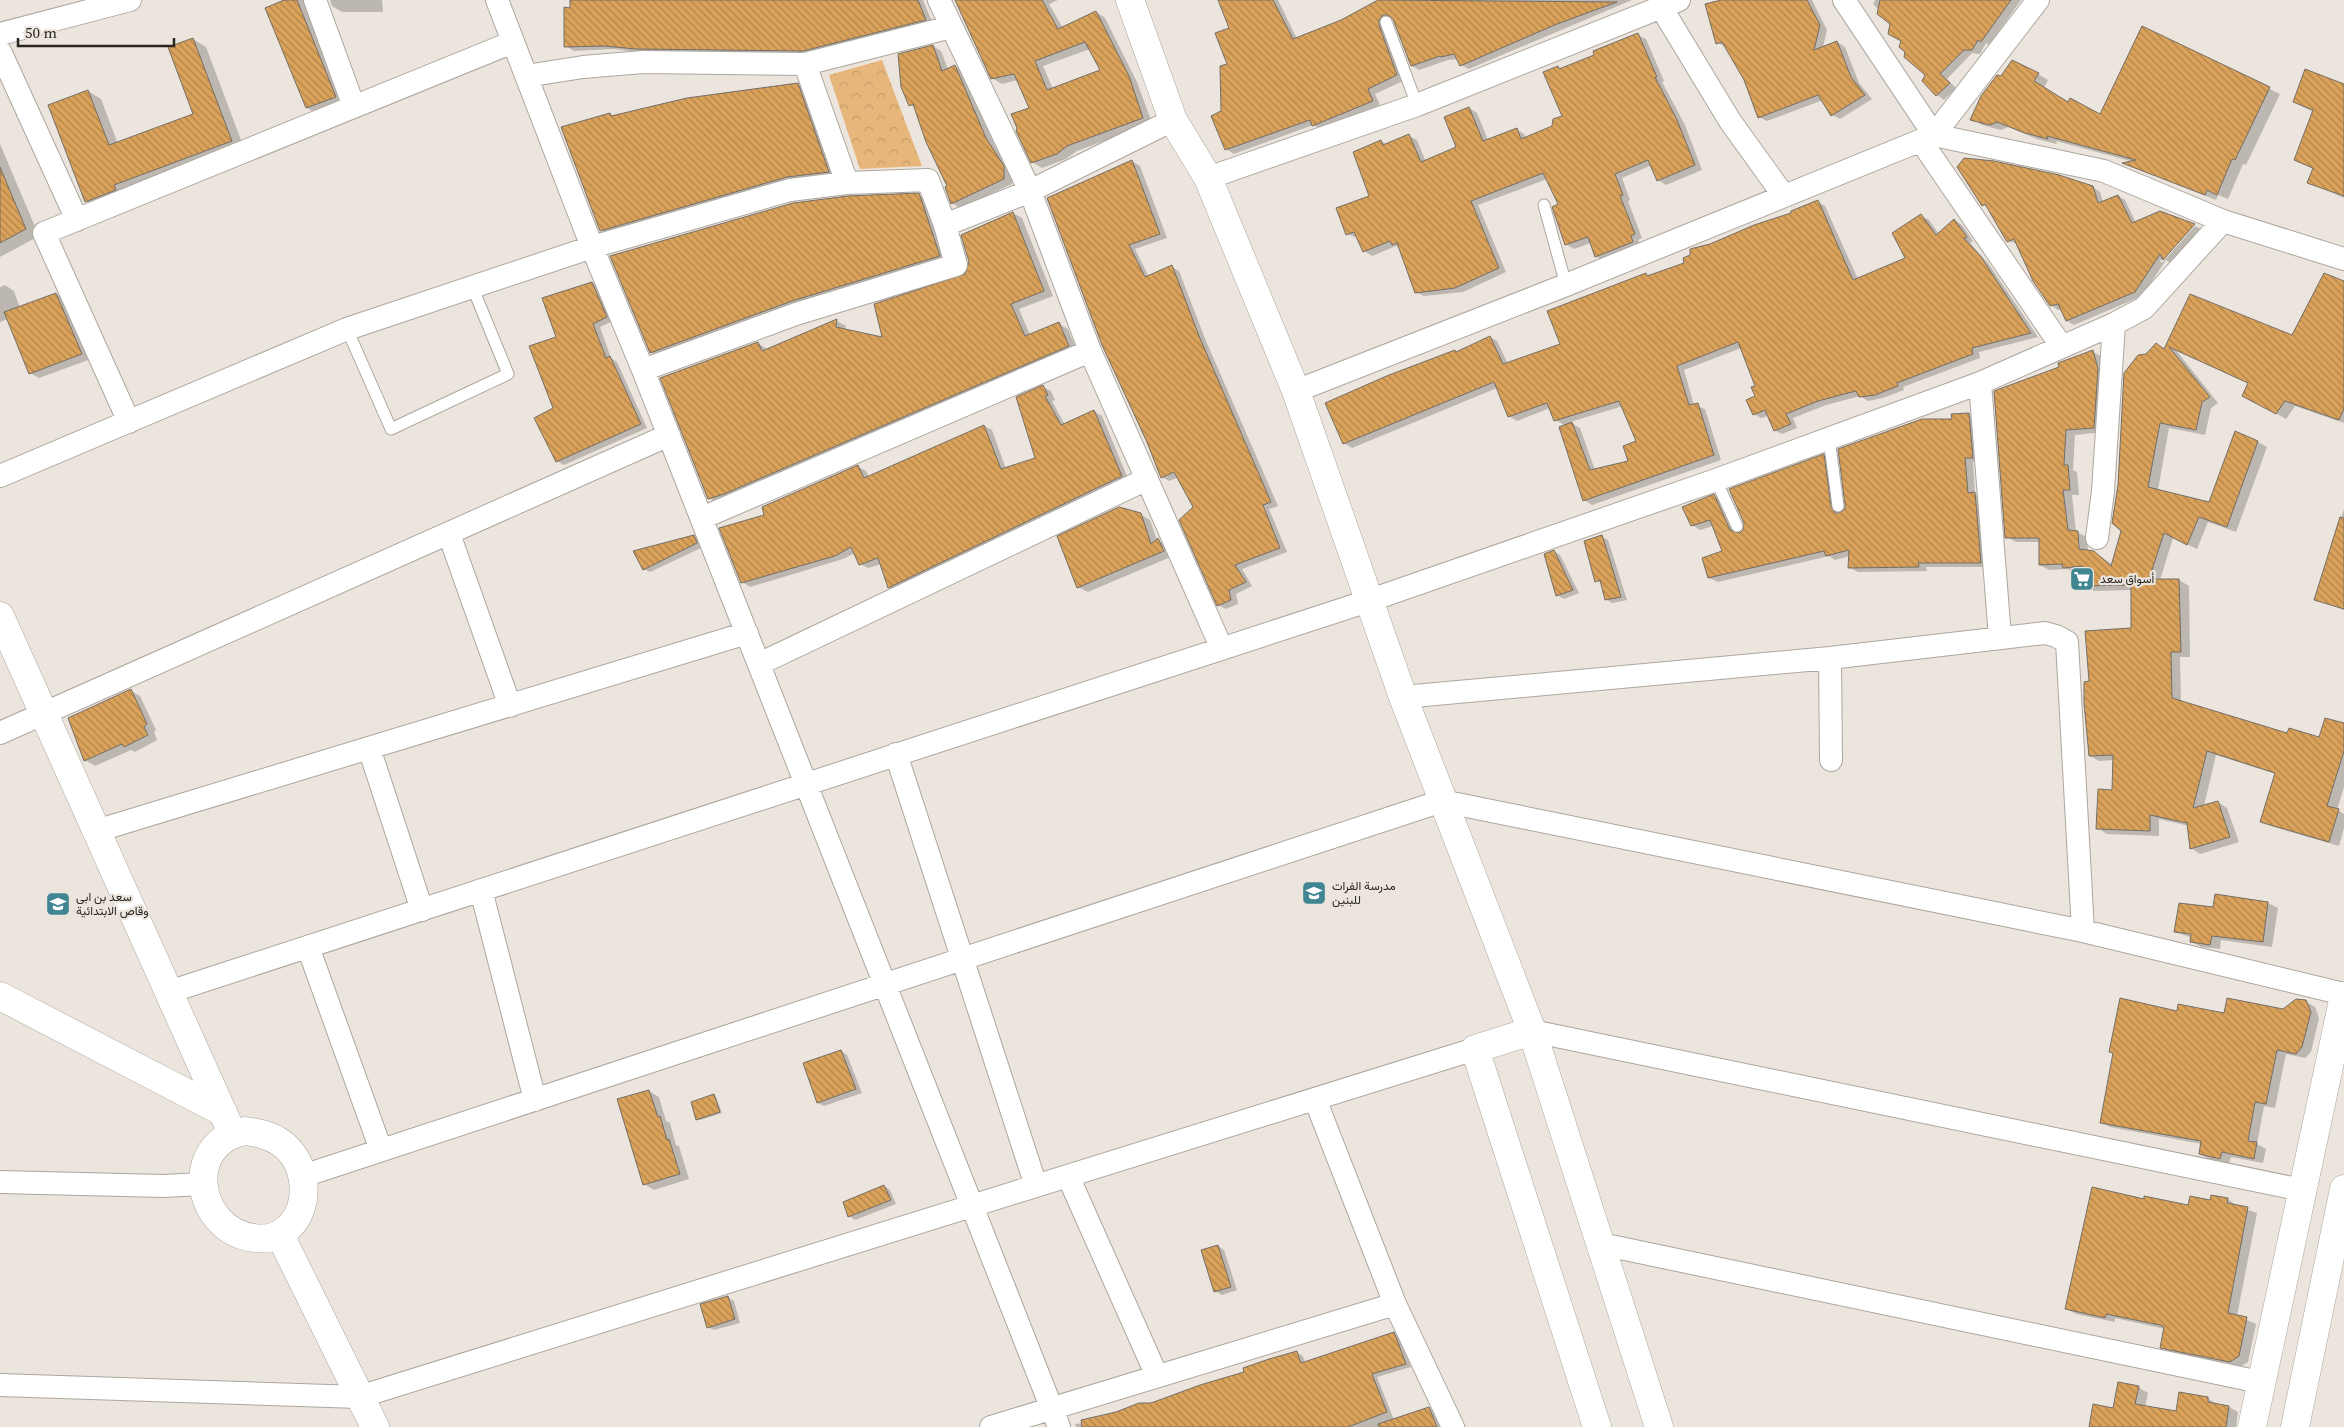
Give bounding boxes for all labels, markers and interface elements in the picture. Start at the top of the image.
scale bar [18,15,174,47]
text: 50 m [25,22,57,43]
supermarket icon: أسواق سعد [2069,566,2095,592]
place label: أسواق سعد [2100,571,2154,587]
place label: مدرسة الفرات للبنين [1332,878,1396,908]
school or university icon: مدرسة الفرات للبنين [1301,880,1327,906]
place label: سعد بن ابي وقاص الابتدائية [76,889,149,919]
school or university icon: سعد بن ابي وقاص الابتدائية [45,891,71,917]

